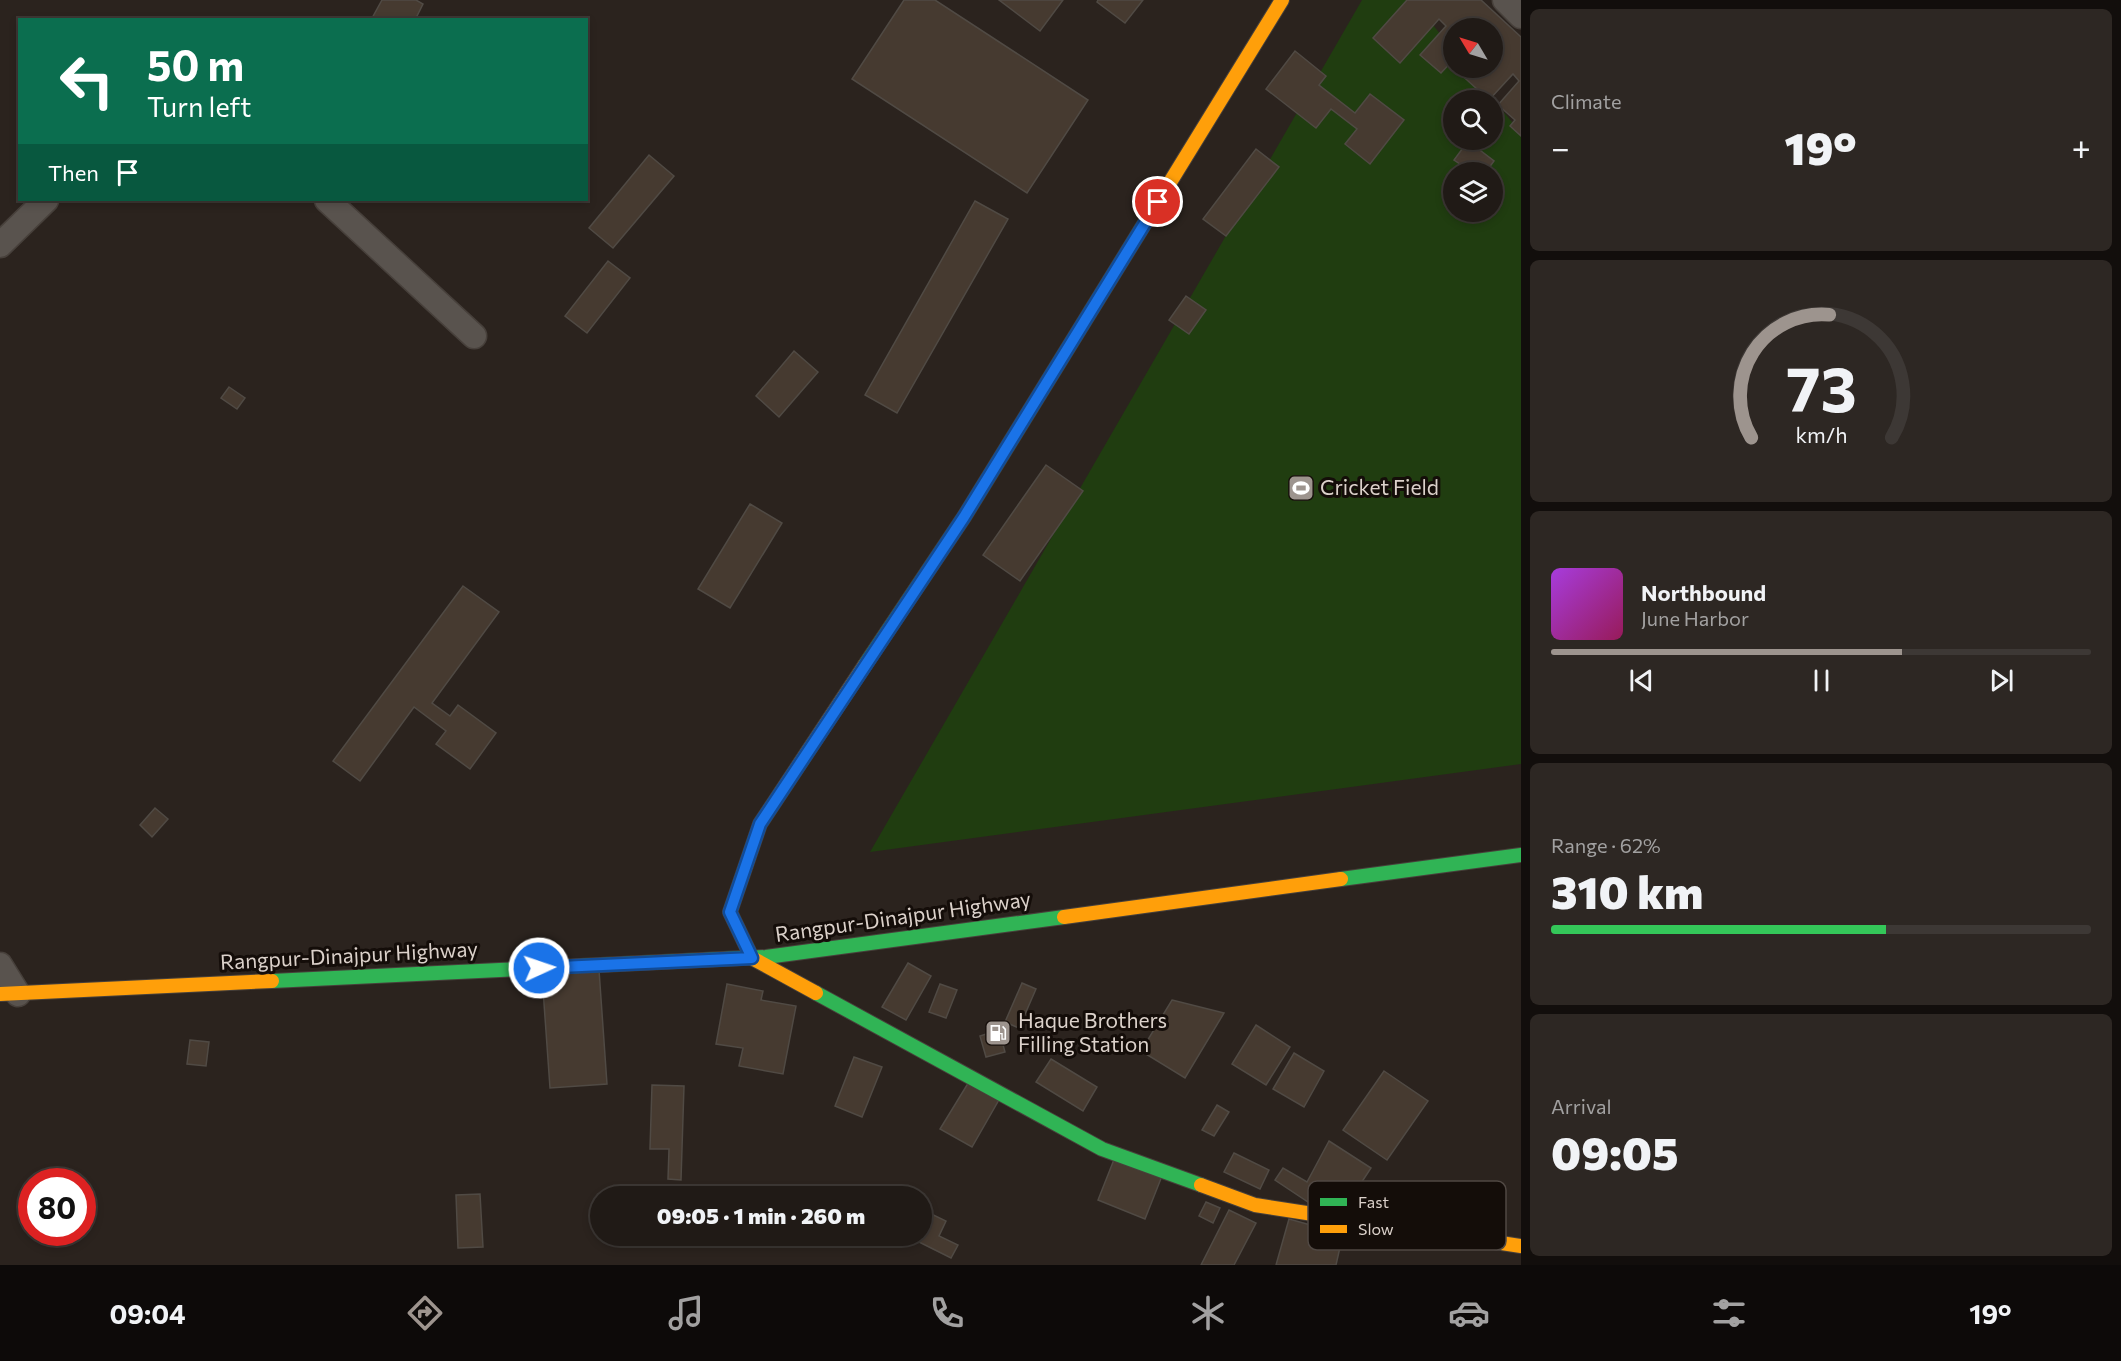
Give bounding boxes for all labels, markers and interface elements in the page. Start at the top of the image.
north arrow [1443,18,1503,78]
map controls [1443,18,1503,222]
text: 50 m [147,38,244,90]
icon: left [48,42,126,120]
text: Climate [1551,89,1621,113]
text: Turn left [147,90,251,123]
button: search [1443,90,1503,150]
text: 19° [1785,119,1857,174]
text: − [1551,126,1570,167]
text: + [2072,126,2091,167]
icon: arrive [111,156,144,189]
text: Then [48,159,99,186]
button: layers [1443,162,1503,222]
pin [1132,176,1183,227]
icon: arrive [1141,185,1174,218]
text: 73 [1786,349,1856,425]
text: km/h [1795,422,1847,448]
sports icon: Cricket Field [1286,473,1316,503]
place label: Cricket Field [1320,474,1439,499]
text: Northbound [1641,579,1766,606]
text: June Harbor [1641,606,1749,630]
icon: previous [1625,664,1658,697]
icon: pause [1805,664,1838,697]
icon: next [1985,664,2018,697]
text: Range · 62% [1551,833,1661,857]
text: 310 km [1551,863,1703,918]
street label: Rangpur-Dinajpur Highway [773,885,1032,946]
street label: Rangpur-Dinajpur Highway [219,935,479,974]
position arrow [507,936,571,1000]
place label: Haque Brothers Filling Station [1018,1007,1167,1056]
fuel station icon: Haque Brothers Filling Station [983,1018,1013,1048]
text: Arrival [1551,1094,1612,1118]
text: 09:05 [1551,1124,1679,1179]
speed limit sign: 80 [18,1168,96,1246]
legend [1308,1181,1506,1250]
text: Fast [1358,1192,1389,1211]
text: 09:05 · 1 min · 260 m [657,1202,865,1229]
text: Slow [1358,1219,1394,1238]
icon: directions [404,1292,446,1334]
icon: music [665,1292,707,1334]
icon: phone [926,1292,968,1334]
icon: climate [1187,1292,1229,1334]
icon: car [1448,1292,1490,1334]
icon: filters [1708,1292,1750,1334]
text: 09:04 [109,1297,186,1330]
text: 19° [1969,1297,2012,1330]

